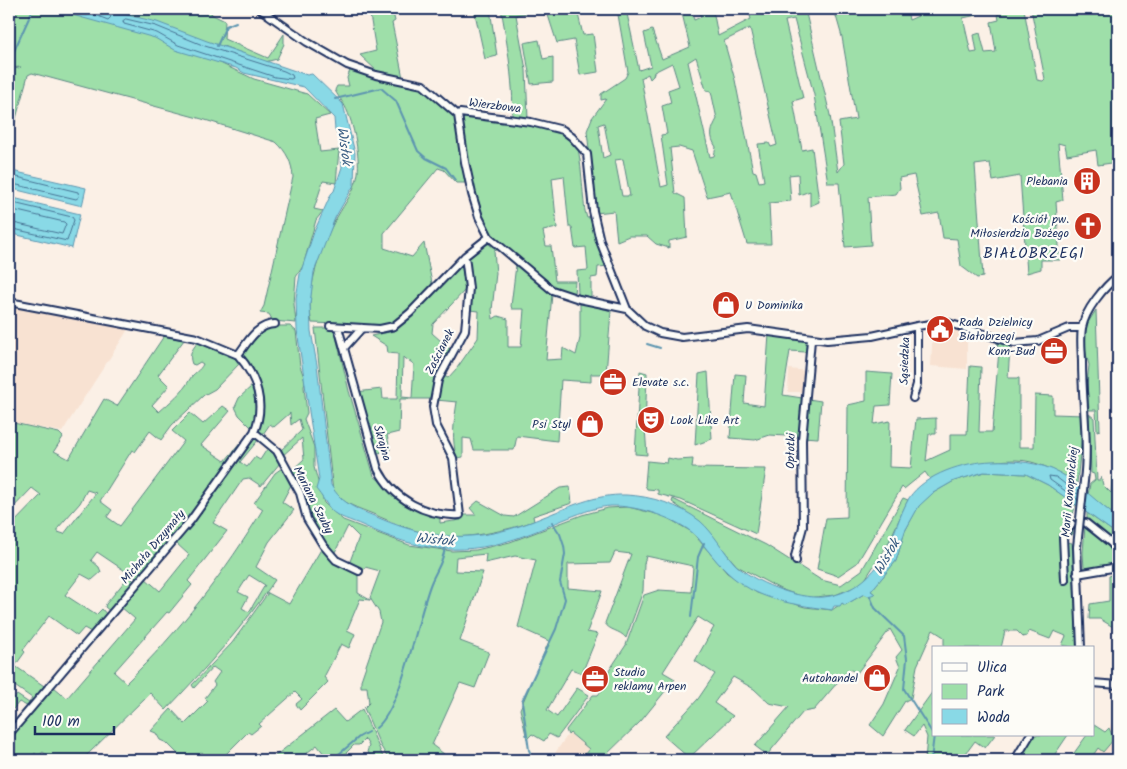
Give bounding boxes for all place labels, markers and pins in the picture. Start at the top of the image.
building icon: Plebania [1072,166,1102,196]
place label: Plebania [1026,172,1068,191]
place label: Kościół pw. Miłosierdzia Bożego [970,210,1069,243]
church icon: Kościół pw. Miłosierdzia Bożego [1073,211,1103,241]
shop icon: U Dominika [711,290,741,320]
place label: U Dominika [745,296,803,315]
place label: Rada Dzielnicy Białobrzegi [959,313,1033,346]
public building icon: Rada Dzielnicy Białobrzegi [925,314,955,344]
office icon: Kom-Bud [1039,336,1069,366]
place label: Kom-Bud [988,342,1036,361]
office icon: Elevate s.c. [598,367,628,397]
place label: Elevate s.c. [632,373,689,392]
theatre icon: Look Like Art [636,405,666,435]
shop icon: Psi Styl [575,409,605,439]
place label: Look Like Art [670,411,739,430]
place label: Psi Styl [532,415,571,434]
place label: Studio reklamy Arpen [614,663,686,696]
shop icon: Autohandel [862,663,892,693]
office icon: Studio reklamy Arpen [580,664,610,694]
place label: Autohandel [802,669,858,688]

